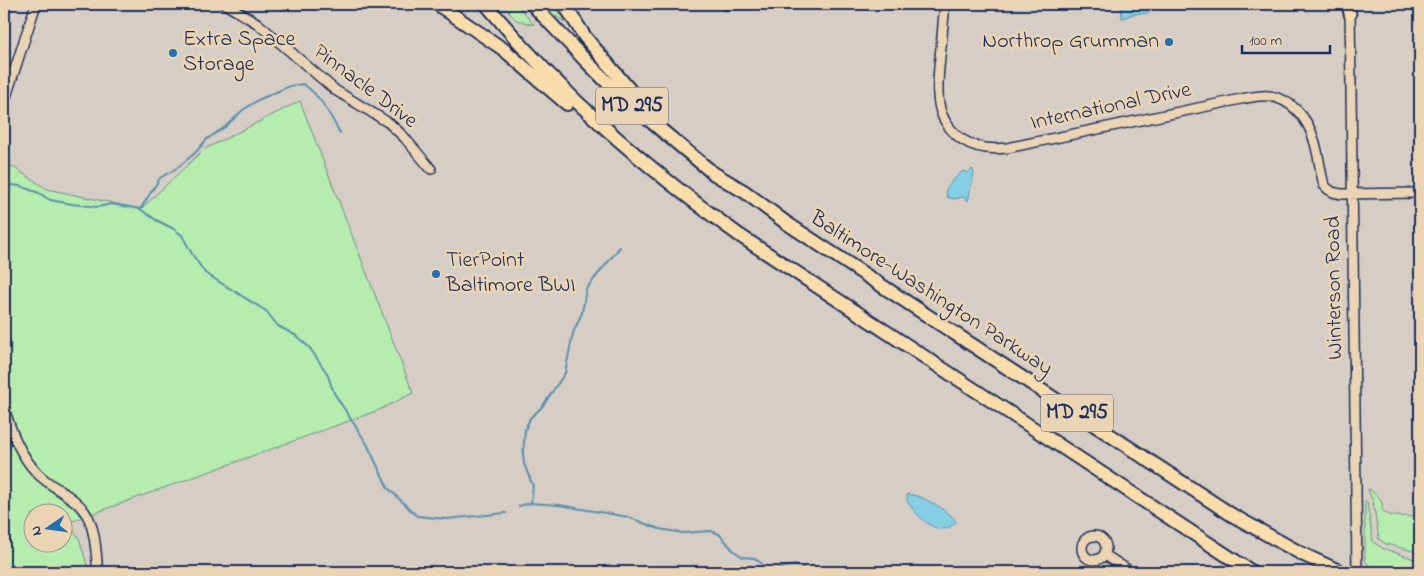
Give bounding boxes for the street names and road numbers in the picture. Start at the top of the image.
street label: Pinnacle Drive [306,37,424,137]
street label: International Drive [1028,74,1194,140]
road number: MD 295 [596,88,668,124]
street label: Baltimore-Washington Parkway [802,203,1059,386]
street label: Winterson Road [1318,216,1352,360]
road number: MD 295 [1041,394,1113,432]

